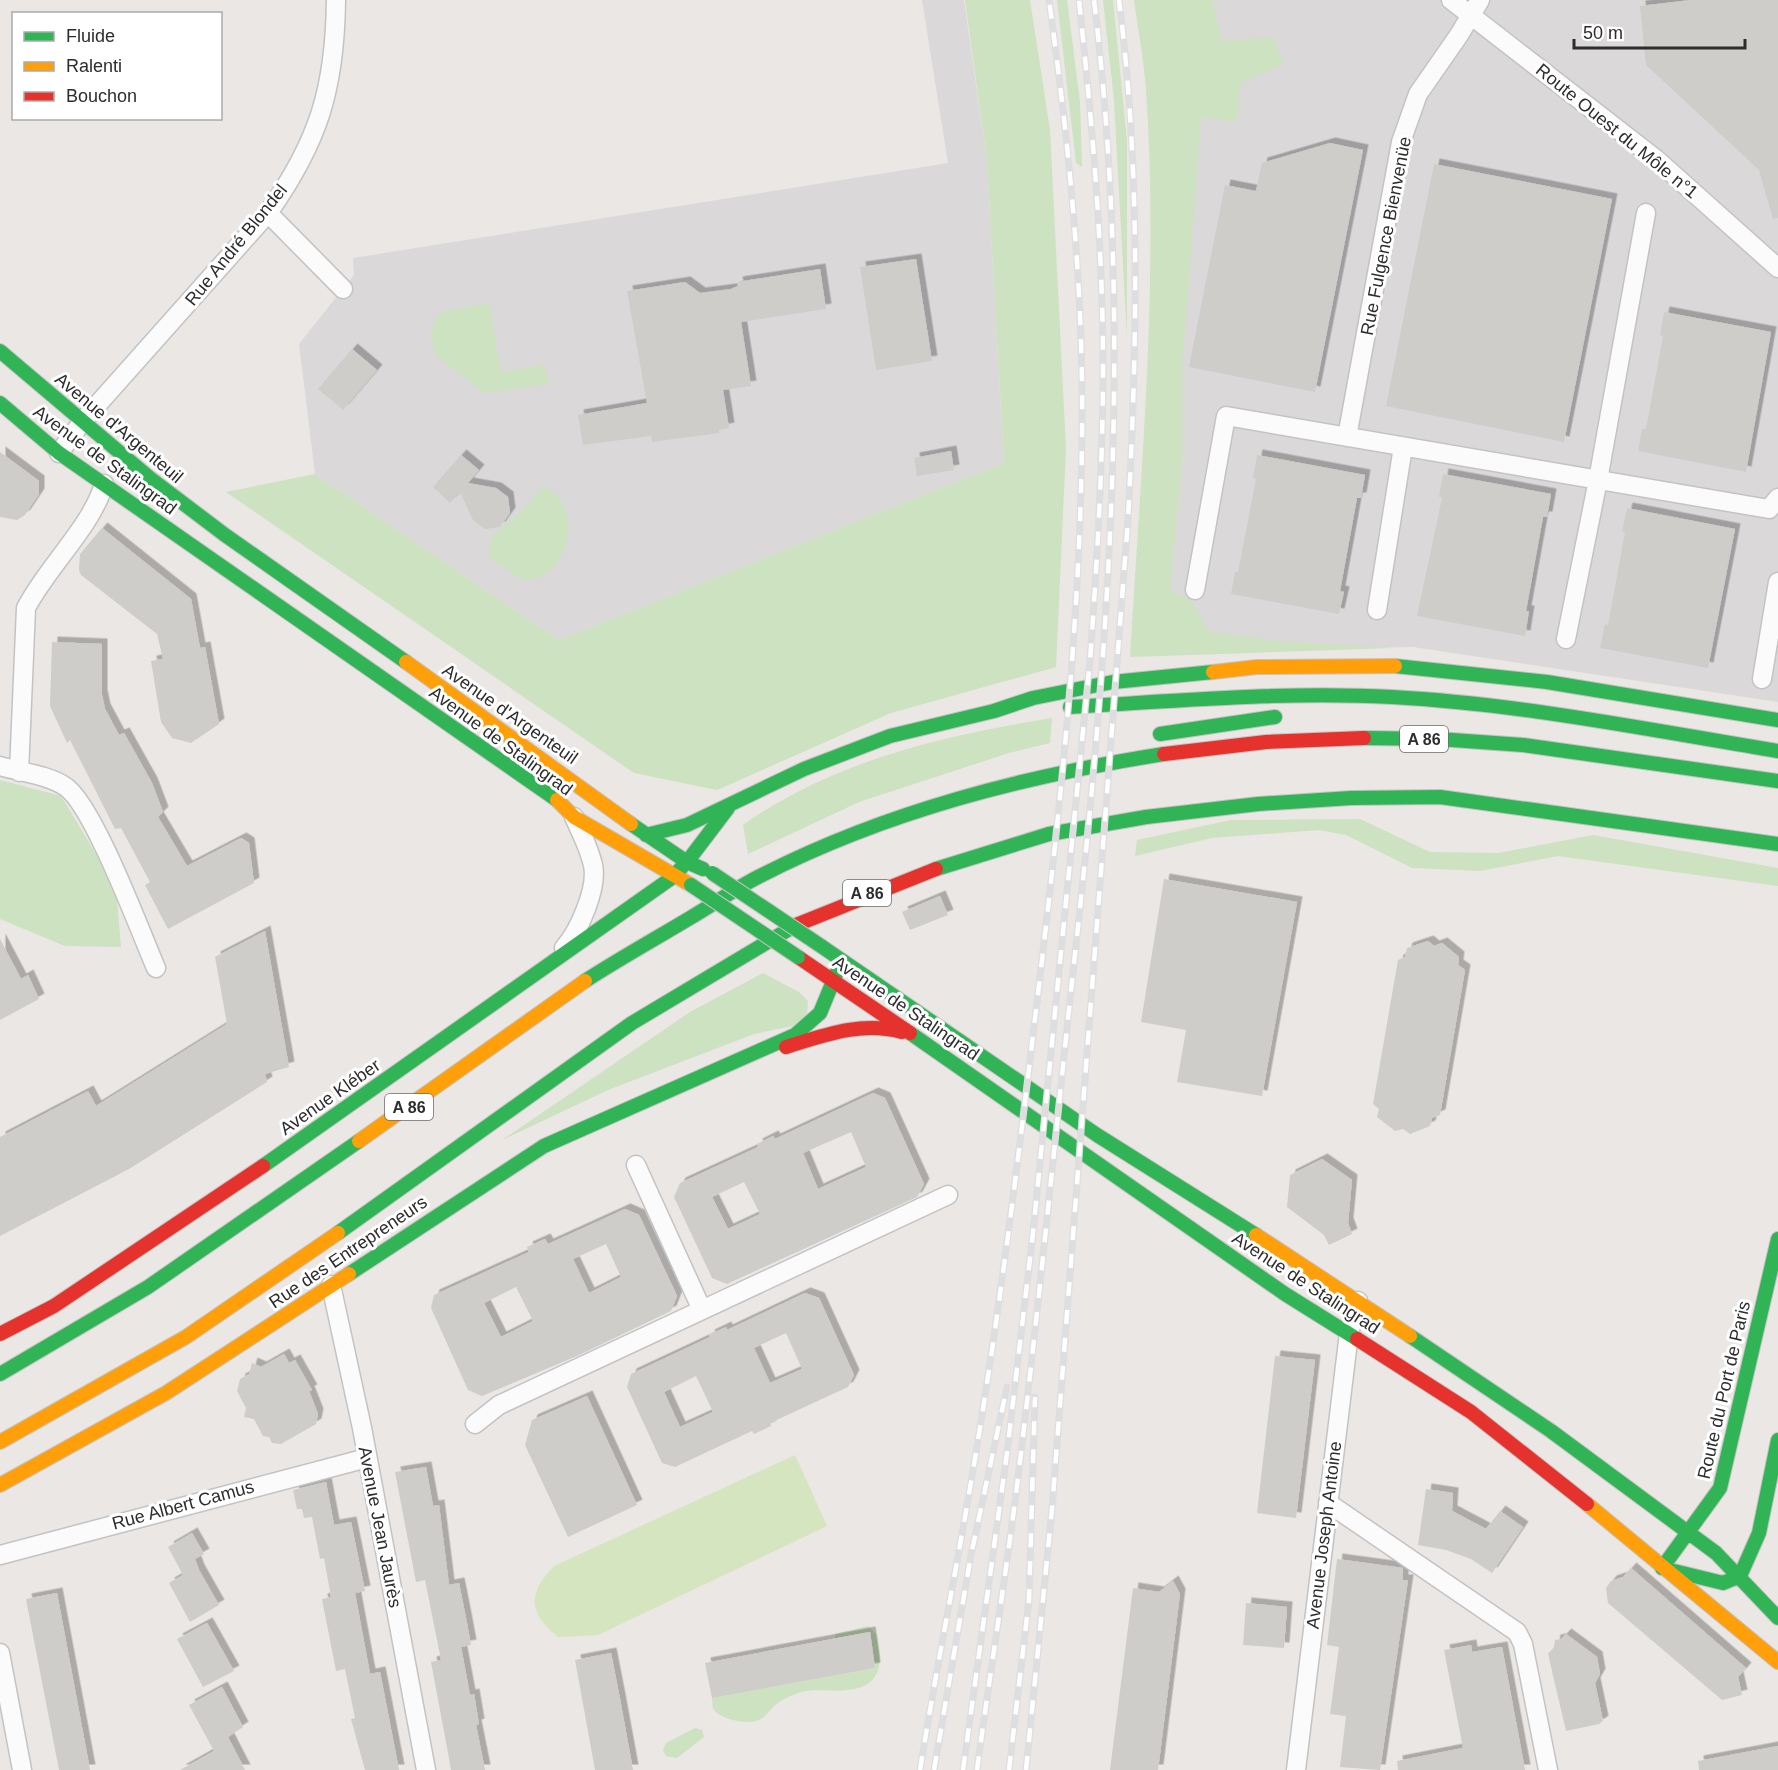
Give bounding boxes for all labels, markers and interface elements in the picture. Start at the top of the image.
legend [12,12,222,120]
scale bar [1574,12,1745,50]
text: 50 m [1583,23,1623,43]
text: Fluide [66,26,115,46]
text: Ralenti [66,56,122,76]
street label: Route Ouest du Môle n°1 [1532,60,1702,202]
text: Bouchon [66,86,137,106]
street label: Rue Fulgence Bienvenüe [1357,135,1415,337]
street label: Rue André Blondel [181,180,291,310]
street label: Avenue d'Argenteuil [51,369,187,487]
street label: Avenue de Stalingrad [30,401,180,519]
street label: Avenue d'Argenteuil [439,660,581,768]
street label: Avenue de Stalingrad [426,682,576,800]
road number: A 86 [1400,726,1448,752]
road number: A 86 [843,880,891,906]
street label: Avenue de Stalingrad [829,952,983,1064]
street label: Avenue Kléber [276,1055,384,1139]
road number: A 86 [385,1094,433,1120]
street label: Rue des Entrepreneurs [265,1192,431,1312]
street label: Avenue de Stalingrad [1229,1228,1383,1338]
street label: Route du Port de Paris [1694,1299,1754,1481]
street label: Avenue Joseph Antoine [1303,1440,1345,1630]
street label: Avenue Jean Jaurès [355,1445,405,1609]
street label: Rue Albert Camus [110,1476,256,1534]

